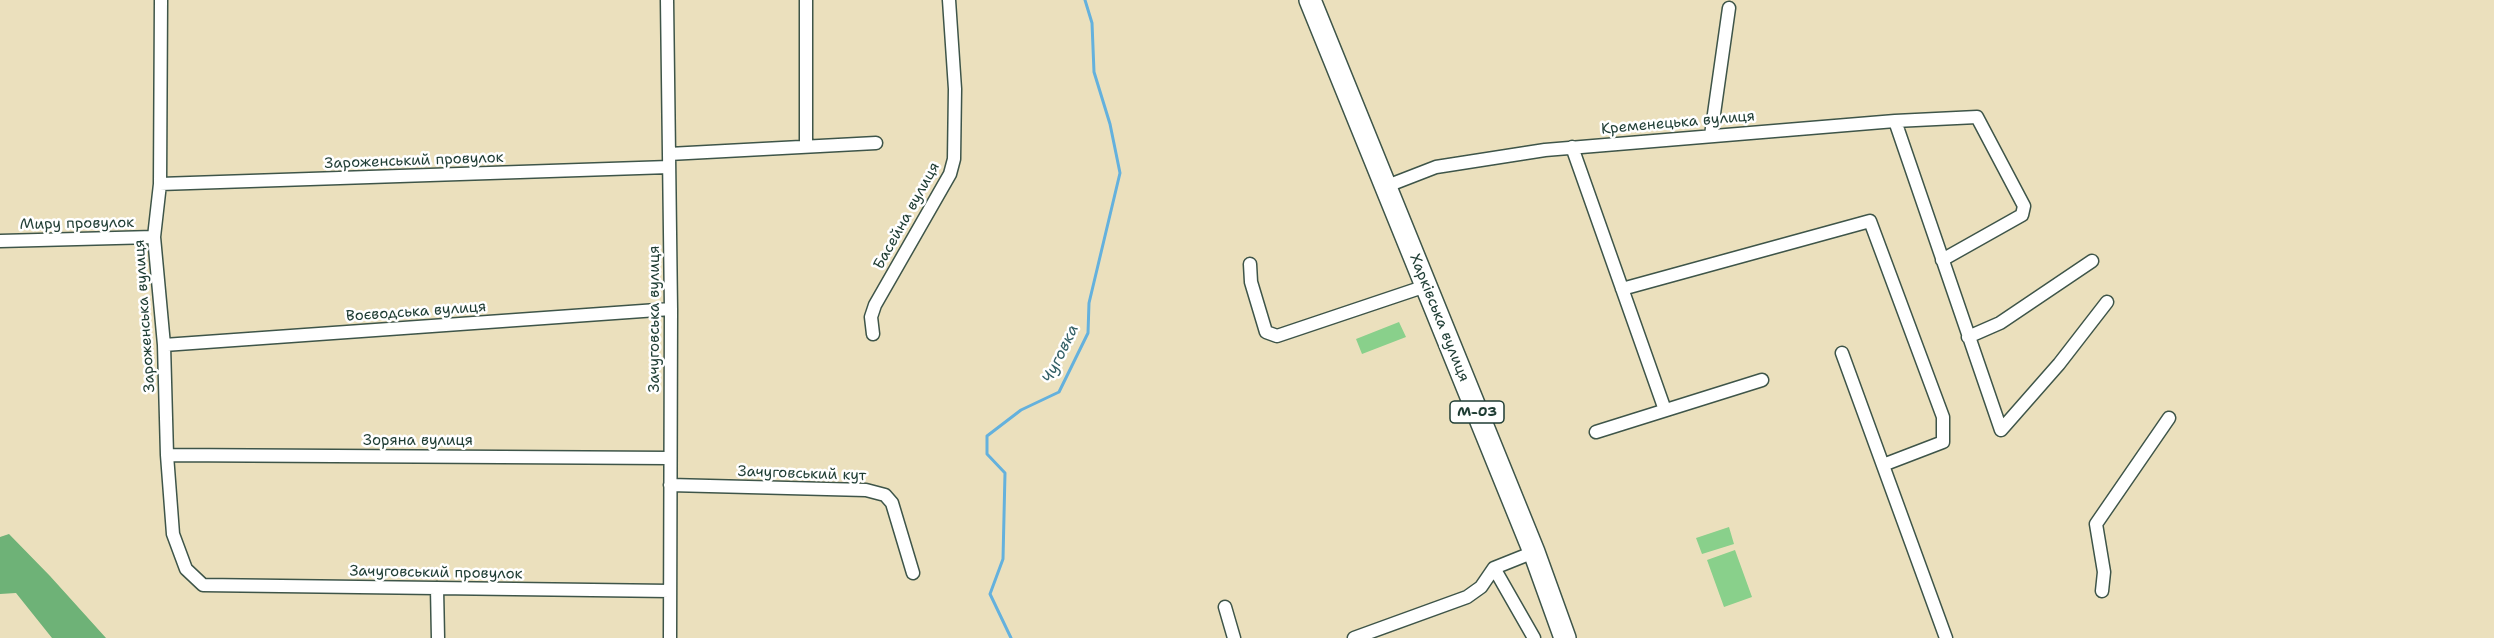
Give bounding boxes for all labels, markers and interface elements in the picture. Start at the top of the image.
street label: Кременецька вулиця [1600,107,1756,139]
street label: Зароженський провулок [324,149,504,173]
street label: Басейна вулиця [870,159,944,273]
street label: Миру провулок [20,214,134,234]
street label: Зароженська вулиця [131,239,159,393]
street label: Зачуговська вулиця [646,246,664,392]
street label: Харківська вулиця [1405,251,1473,385]
street label: Воєводська вулиця [345,298,487,326]
water label: Чуговка [1039,322,1083,386]
road number: М-03 [1450,401,1504,423]
street label: Зоряна вулиця [363,432,473,450]
street label: Зачуговський кут [737,463,867,485]
street label: Зачуговський провулок [349,562,523,584]

